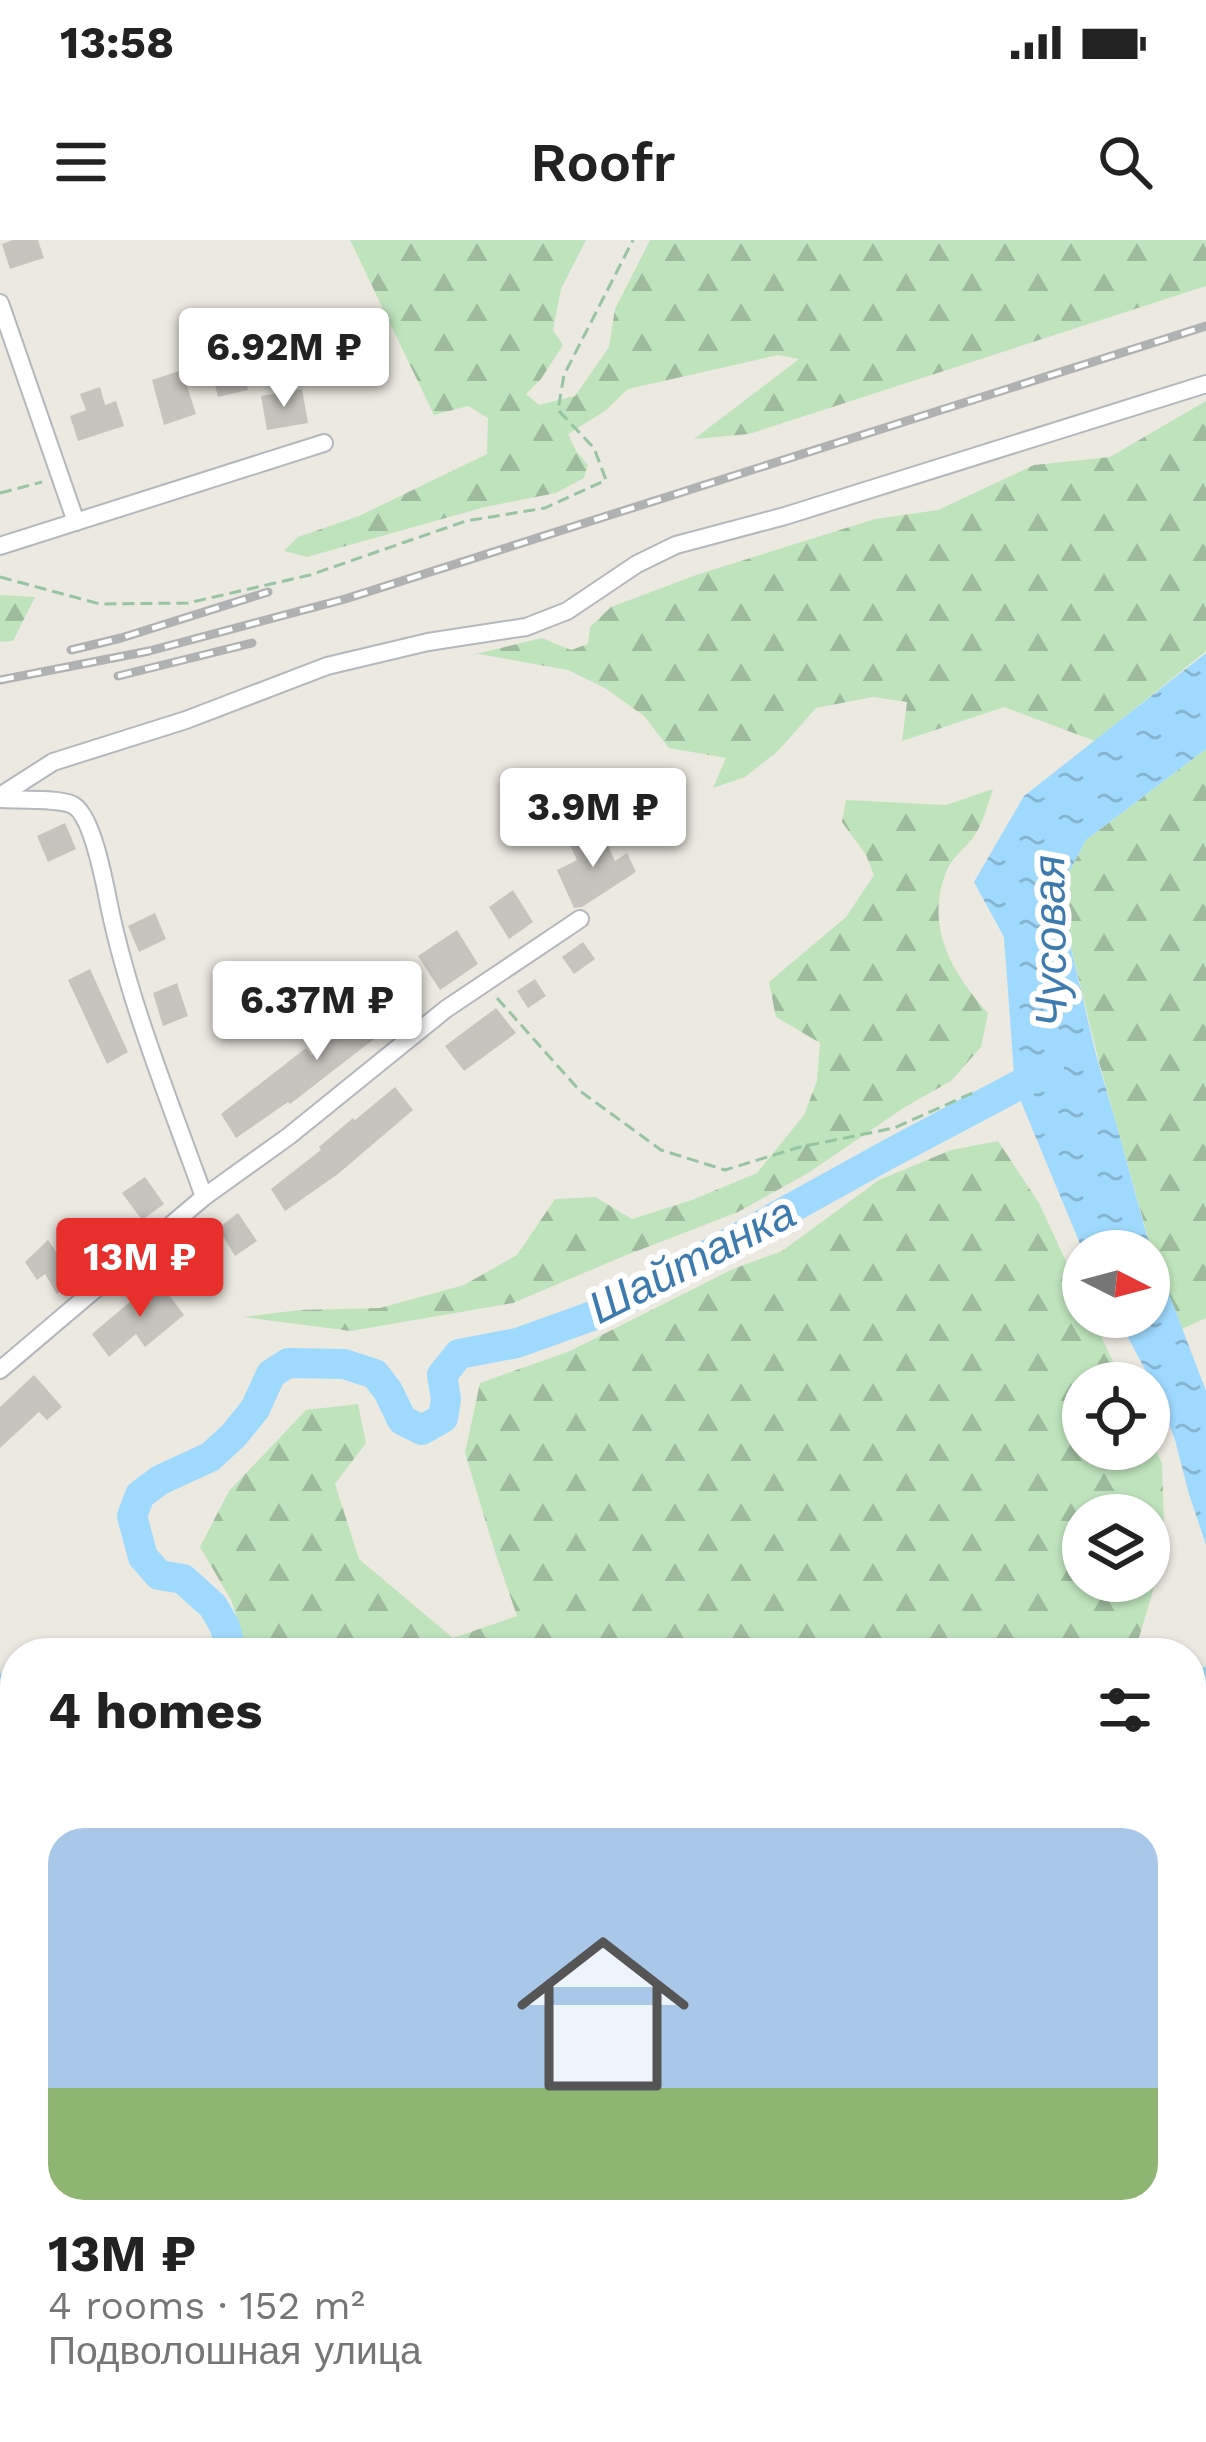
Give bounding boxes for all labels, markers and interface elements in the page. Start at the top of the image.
text: 13:58 [60,16,174,69]
icon: menu [48,129,114,195]
icon: search [1092,129,1158,195]
text: Roofr [530,131,676,194]
pin: 6.92M ₽ [173,308,395,410]
text: 6.92M ₽ [206,324,362,369]
pin: 3.9M ₽ [495,768,691,870]
text: 3.9M ₽ [527,784,659,829]
water label: Чусовая [1022,855,1078,1027]
pin: 6.37M ₽ [206,961,428,1063]
text: 6.37M ₽ [240,977,394,1022]
water label: Шайтанка [580,1185,804,1335]
pin: 13M ₽ [56,1218,224,1320]
north arrow [1062,1230,1170,1338]
map controls [1062,1230,1170,1602]
text: 13M ₽ [83,1234,197,1279]
button: locate [1062,1362,1170,1470]
button: layers [1062,1494,1170,1602]
icon: filters [1092,1677,1158,1743]
text: 4 homes [48,1681,262,1740]
icon: home [495,1906,711,2122]
text: 13M ₽ [48,2224,196,2283]
text: 4 rooms · 152 m² [48,2283,365,2328]
text: Подволошная улица [48,2328,422,2373]

